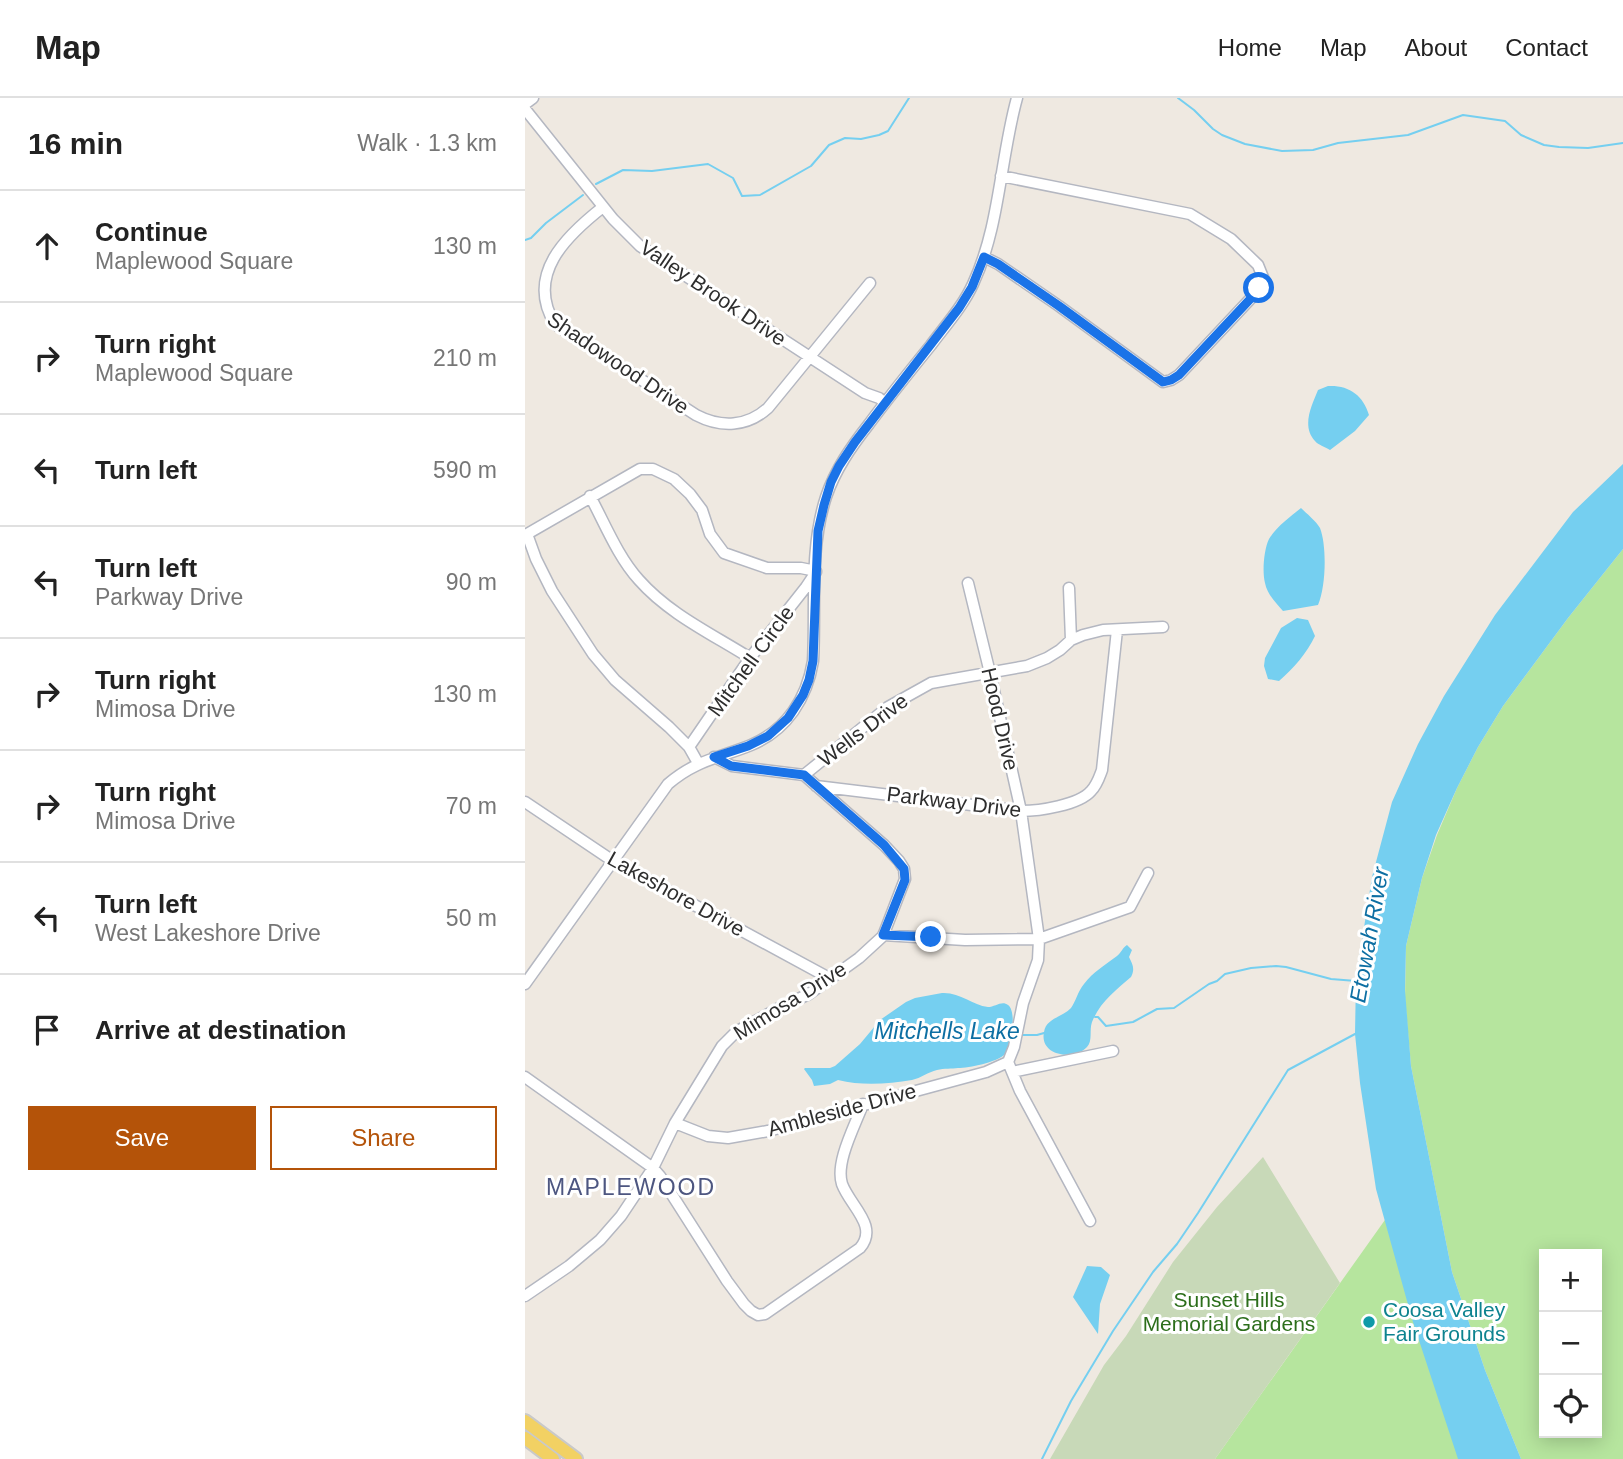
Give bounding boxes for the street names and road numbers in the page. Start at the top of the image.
street label: Valley Brook Drive [636,235,791,350]
street label: Shadowood Drive [543,307,693,418]
street label: Mitchell Circle [703,601,798,720]
street label: Hood Drive [977,665,1024,773]
street label: Wells Drive [814,689,912,771]
street label: Parkway Drive [885,782,1023,821]
street label: Lakeshore Drive [604,846,749,941]
street label: Mimosa Drive [729,957,850,1044]
street label: Ambleside Drive [765,1079,919,1140]

